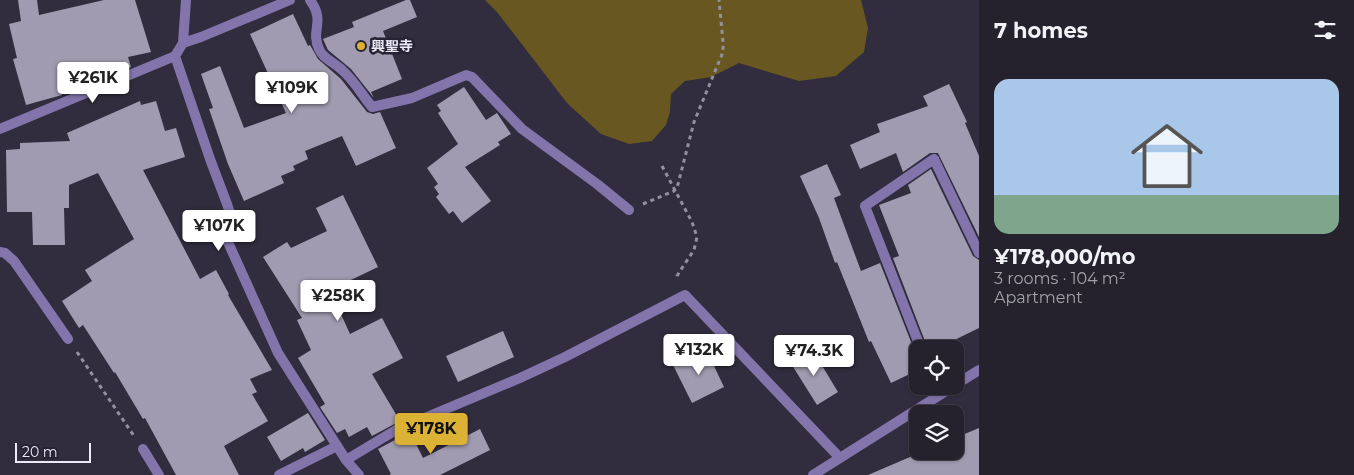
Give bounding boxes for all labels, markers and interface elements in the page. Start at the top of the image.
icon: filters [1311,16,1339,44]
text: 7 homes [994,18,1088,43]
place label: 興聖寺 [371,37,413,55]
marker: 興聖寺 [355,40,367,52]
pin: ¥261K [58,62,128,104]
text: ¥261K [68,68,118,87]
pin: ¥109K [257,72,327,114]
text: ¥109K [266,78,318,97]
icon: home [1122,111,1212,201]
pin: ¥107K [184,210,254,252]
text: ¥107K [193,216,245,235]
text: ¥178,000/mo [994,244,1135,269]
text: 3 rooms · 104 m² [994,269,1126,288]
pin: ¥258K [303,280,373,322]
text: ¥258K [311,286,365,305]
text: Apartment [994,288,1083,307]
pin: ¥132K [664,334,734,376]
pin: ¥74.3K [773,334,855,377]
text: ¥132K [674,340,724,359]
map controls [909,340,964,460]
button: locate [909,340,964,395]
text: ¥74.3K [785,341,843,360]
button: layers [909,405,964,460]
pin: ¥178K [396,412,466,455]
text: ¥178K [406,419,456,438]
scale bar [15,440,91,463]
text: 20 m [22,443,58,461]

